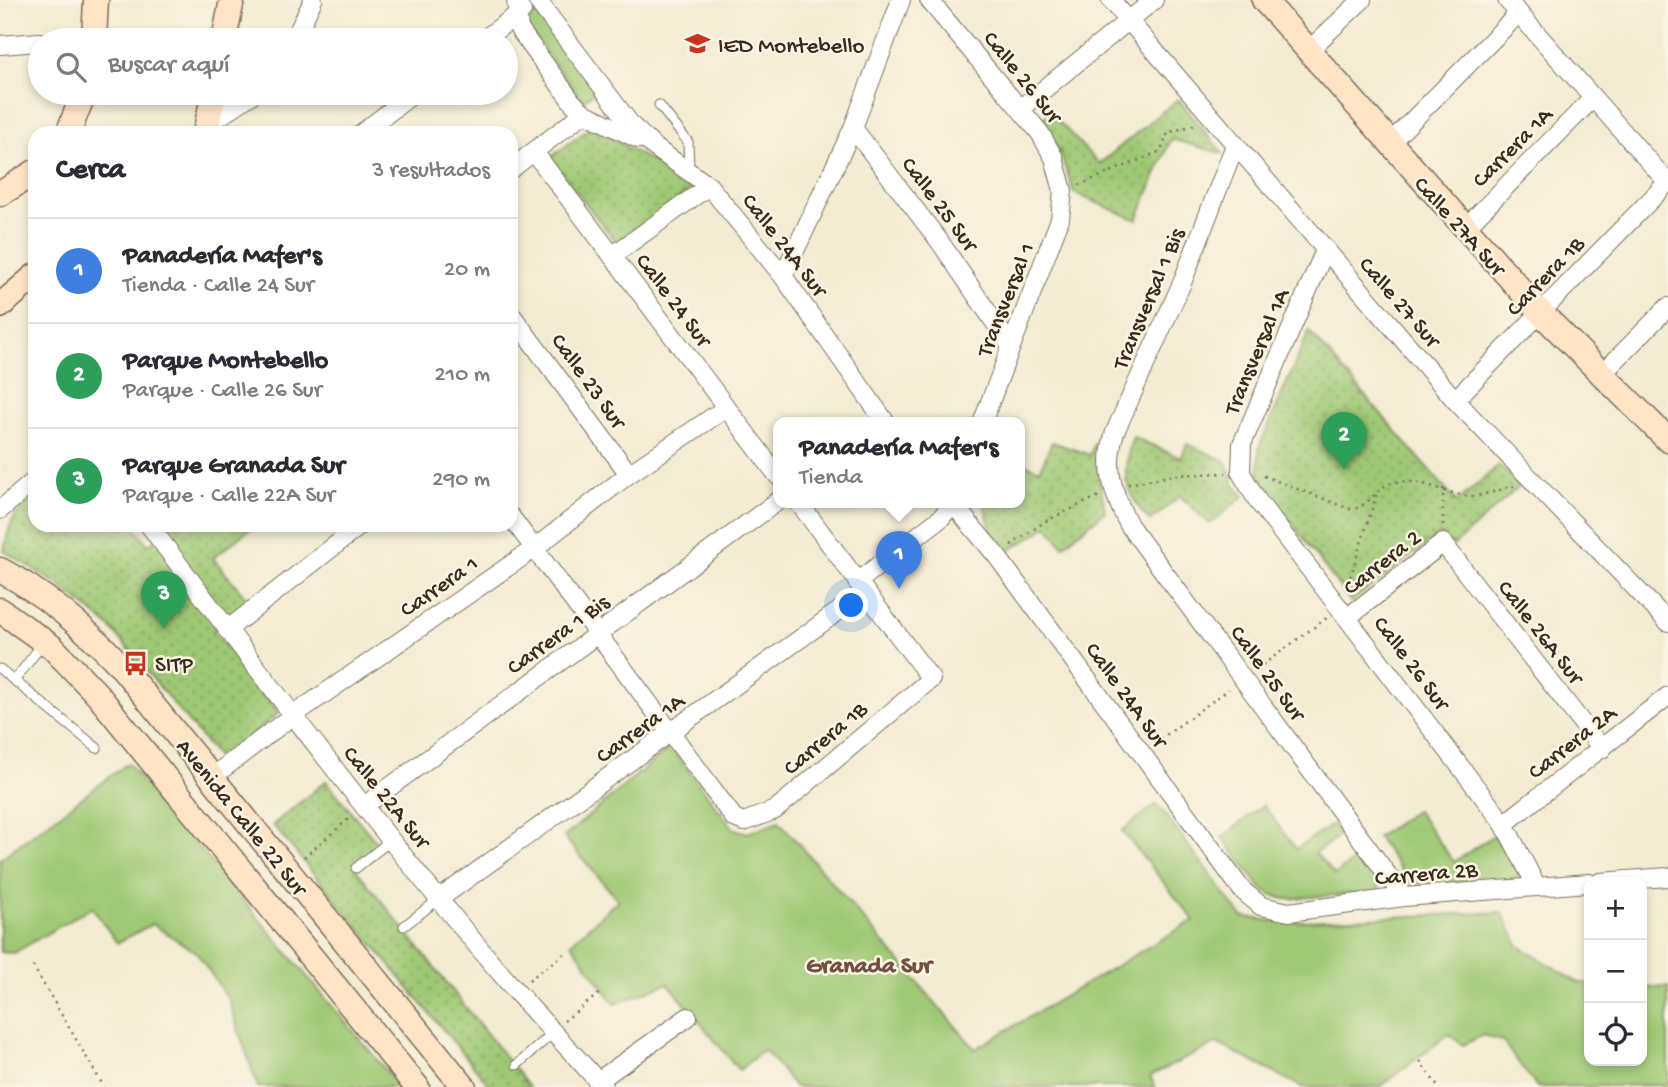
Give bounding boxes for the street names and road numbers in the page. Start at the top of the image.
street label: Calle 26 Sur [976,27,1068,131]
street label: Carrera 1A [1468,102,1560,194]
street label: Calle 25 Sur [894,153,984,259]
street label: Calle 27A Sur [1407,172,1511,284]
street label: Calle 24A Sur [735,189,833,305]
street label: Transversal 1 Bis [1108,224,1192,376]
street label: Carrera 1B [1502,231,1592,323]
street label: Transversal 1 [971,239,1042,363]
street label: Calle 24 Sur [628,249,717,355]
street label: Calle 27 Sur [1352,253,1446,355]
street label: Transversal 1A [1219,284,1297,421]
street label: Calle 23 Sur [544,329,632,436]
street label: Carrera 2 [1339,525,1427,602]
street label: Carrera 1 [396,551,484,624]
street label: Calle 26A Sur [1490,576,1589,692]
street label: Carrera 1 Bis [503,589,616,682]
street label: Calle 26 Sur [1366,612,1455,718]
street label: Calle 25 Sur [1223,621,1311,728]
street label: Calle 24A Sur [1078,638,1173,755]
street label: Carrera 1A [592,688,692,771]
street label: Carrera 1B [779,696,874,782]
street label: Carrera 2A [1524,700,1624,787]
street label: Avenida Calle 22 Sur [169,735,313,903]
street label: Calle 22A Sur [336,742,436,856]
street label: Carrera 2B [1374,857,1480,893]

